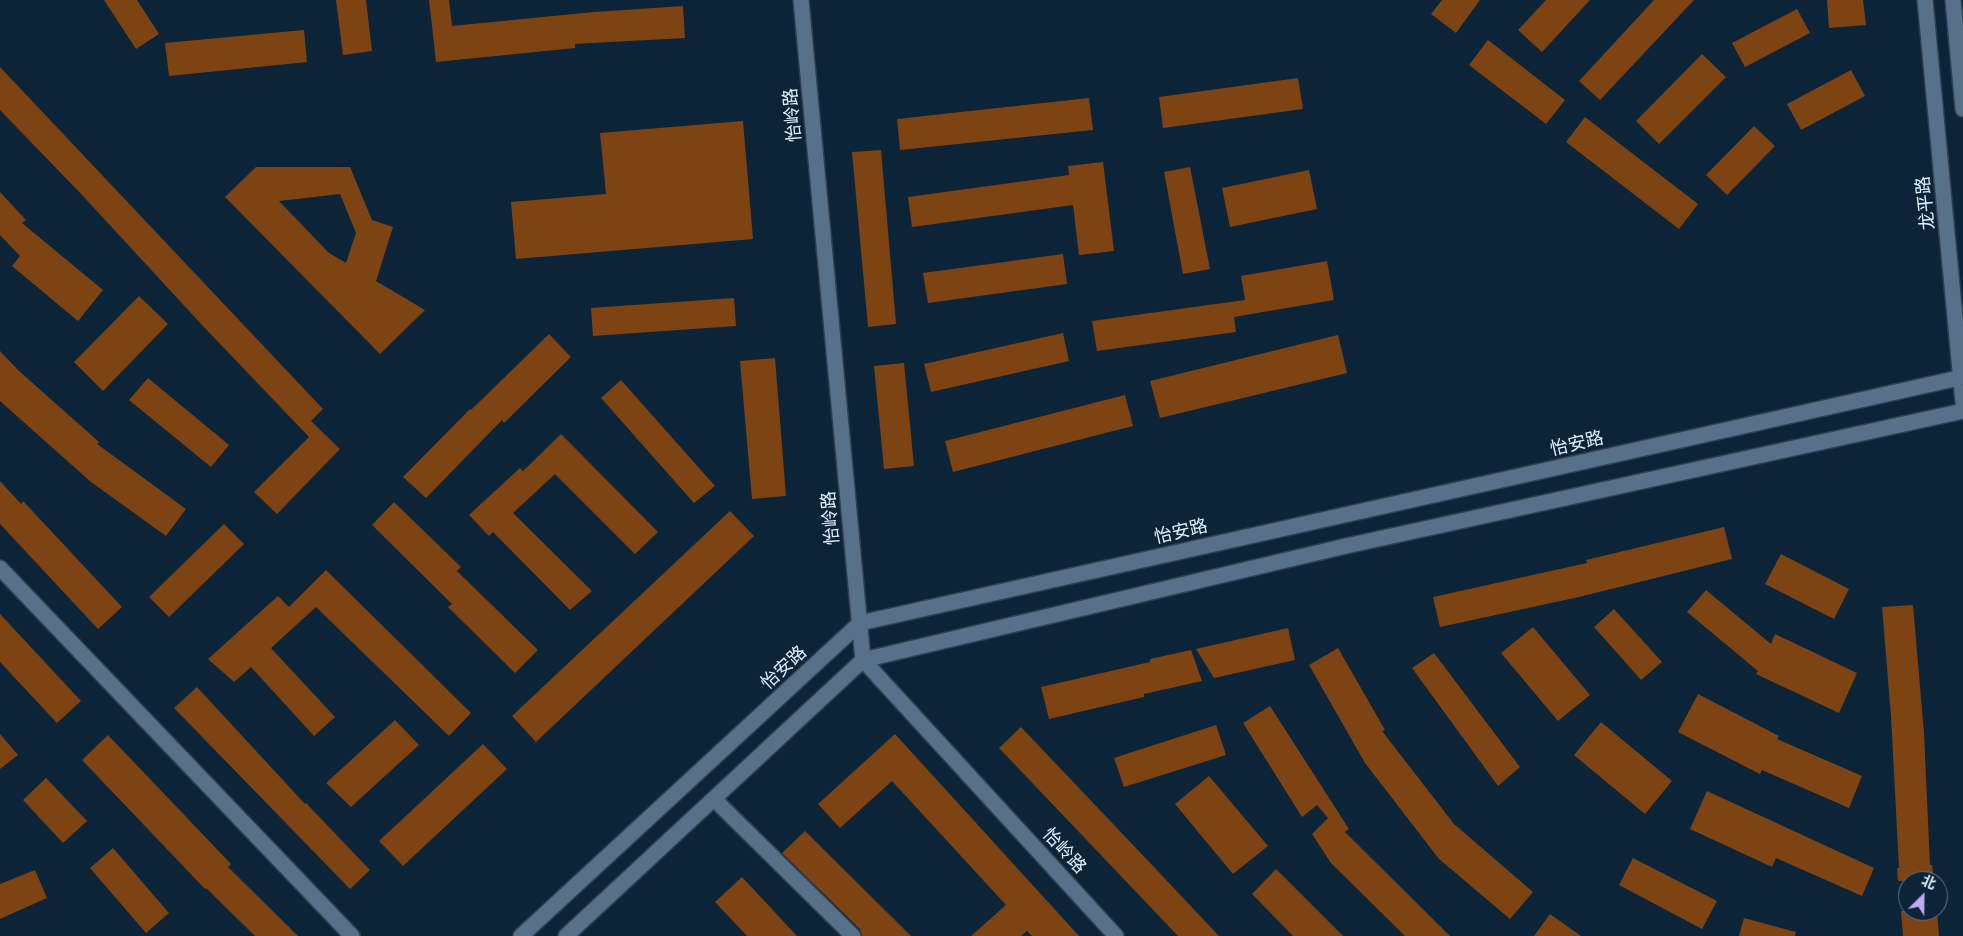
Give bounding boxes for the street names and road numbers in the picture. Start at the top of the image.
street label: 怡岭路 [780,87,806,143]
street label: 龙平路 [1912,175,1940,231]
street label: 怡安路 [1548,427,1606,461]
street label: 怡岭路 [818,490,844,546]
street label: 怡安路 [1152,515,1210,549]
street label: 怡安路 [757,642,811,694]
street label: 怡岭路 [1038,824,1090,878]

